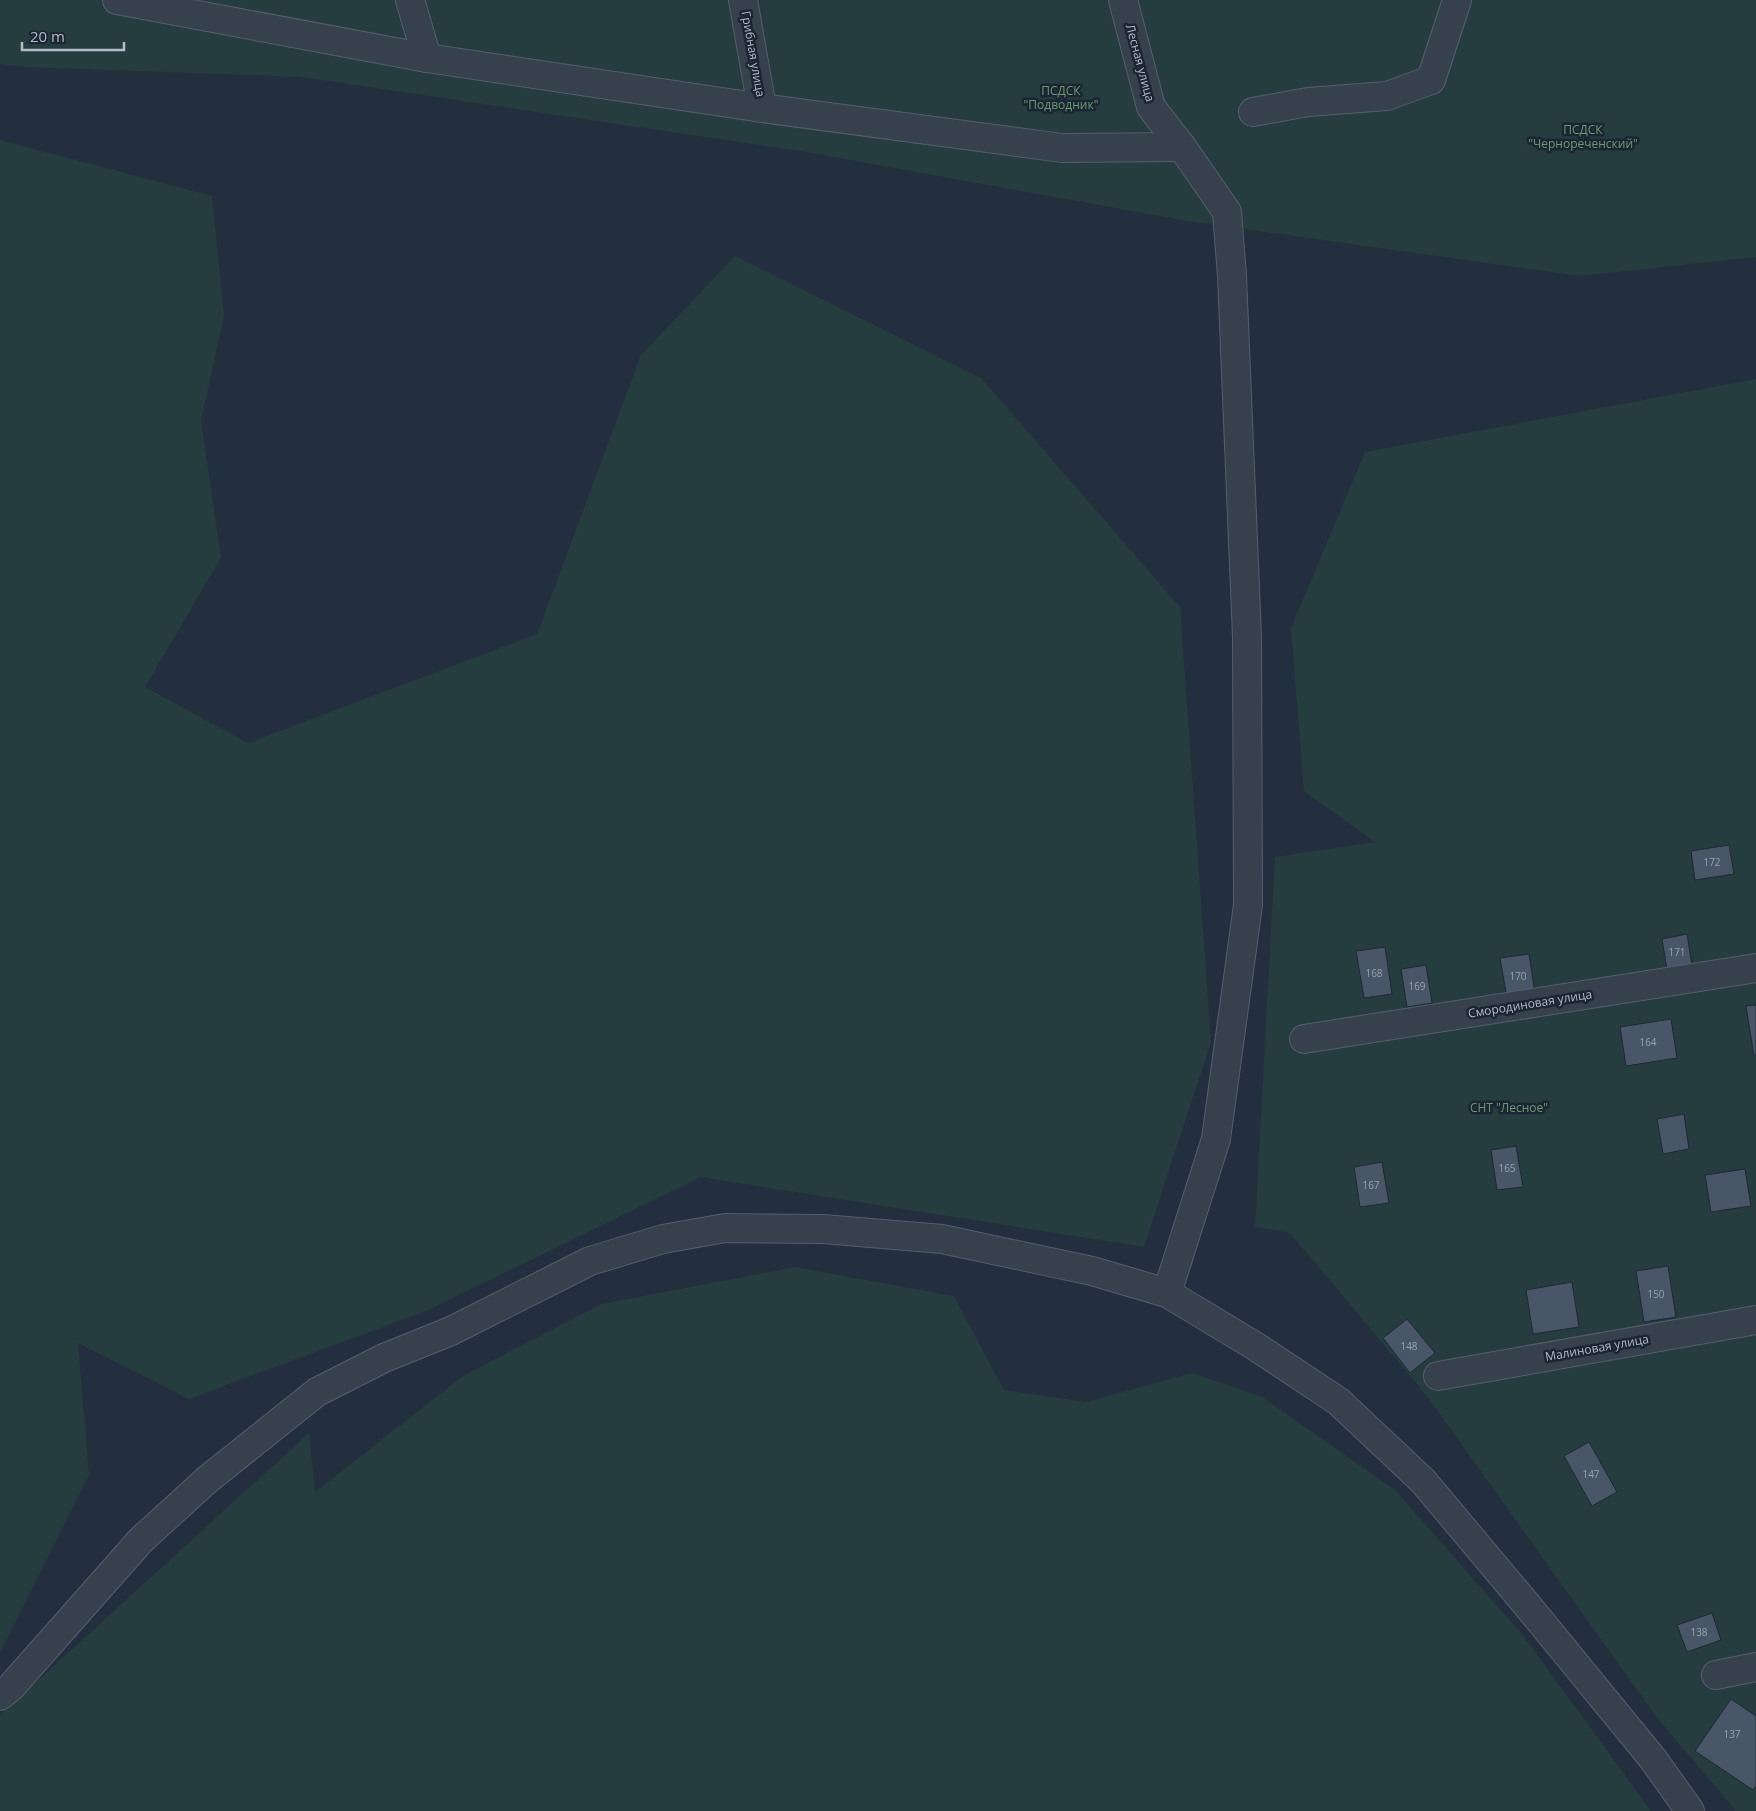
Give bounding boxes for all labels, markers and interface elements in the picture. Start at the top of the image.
street label: Грибная улица [738,10,769,98]
scale bar [22,20,125,52]
street label: Лесная улица [1122,22,1159,104]
text: 20 m [30,26,65,46]
park label: ПСДСК "Подводник" [1024,82,1098,113]
park label: ПСДСК "Чернореченский" [1528,121,1638,152]
house number: 172 [1703,855,1721,869]
house number: 171 [1668,945,1686,959]
house number: 168 [1365,966,1383,980]
house number: 170 [1509,969,1527,983]
house number: 169 [1408,979,1426,993]
street label: Смородиновая улица [1467,985,1593,1022]
house number: 164 [1639,1035,1657,1049]
park label: СНТ "Лесное" [1470,1099,1548,1116]
house number: 165 [1498,1161,1516,1175]
house number: 167 [1362,1178,1380,1192]
house number: 150 [1647,1287,1665,1301]
street label: Малиновая улица [1544,1330,1650,1365]
house number: 148 [1400,1339,1418,1353]
house number: 147 [1582,1467,1600,1481]
house number: 138 [1690,1625,1708,1639]
house number: 137 [1723,1727,1741,1741]

